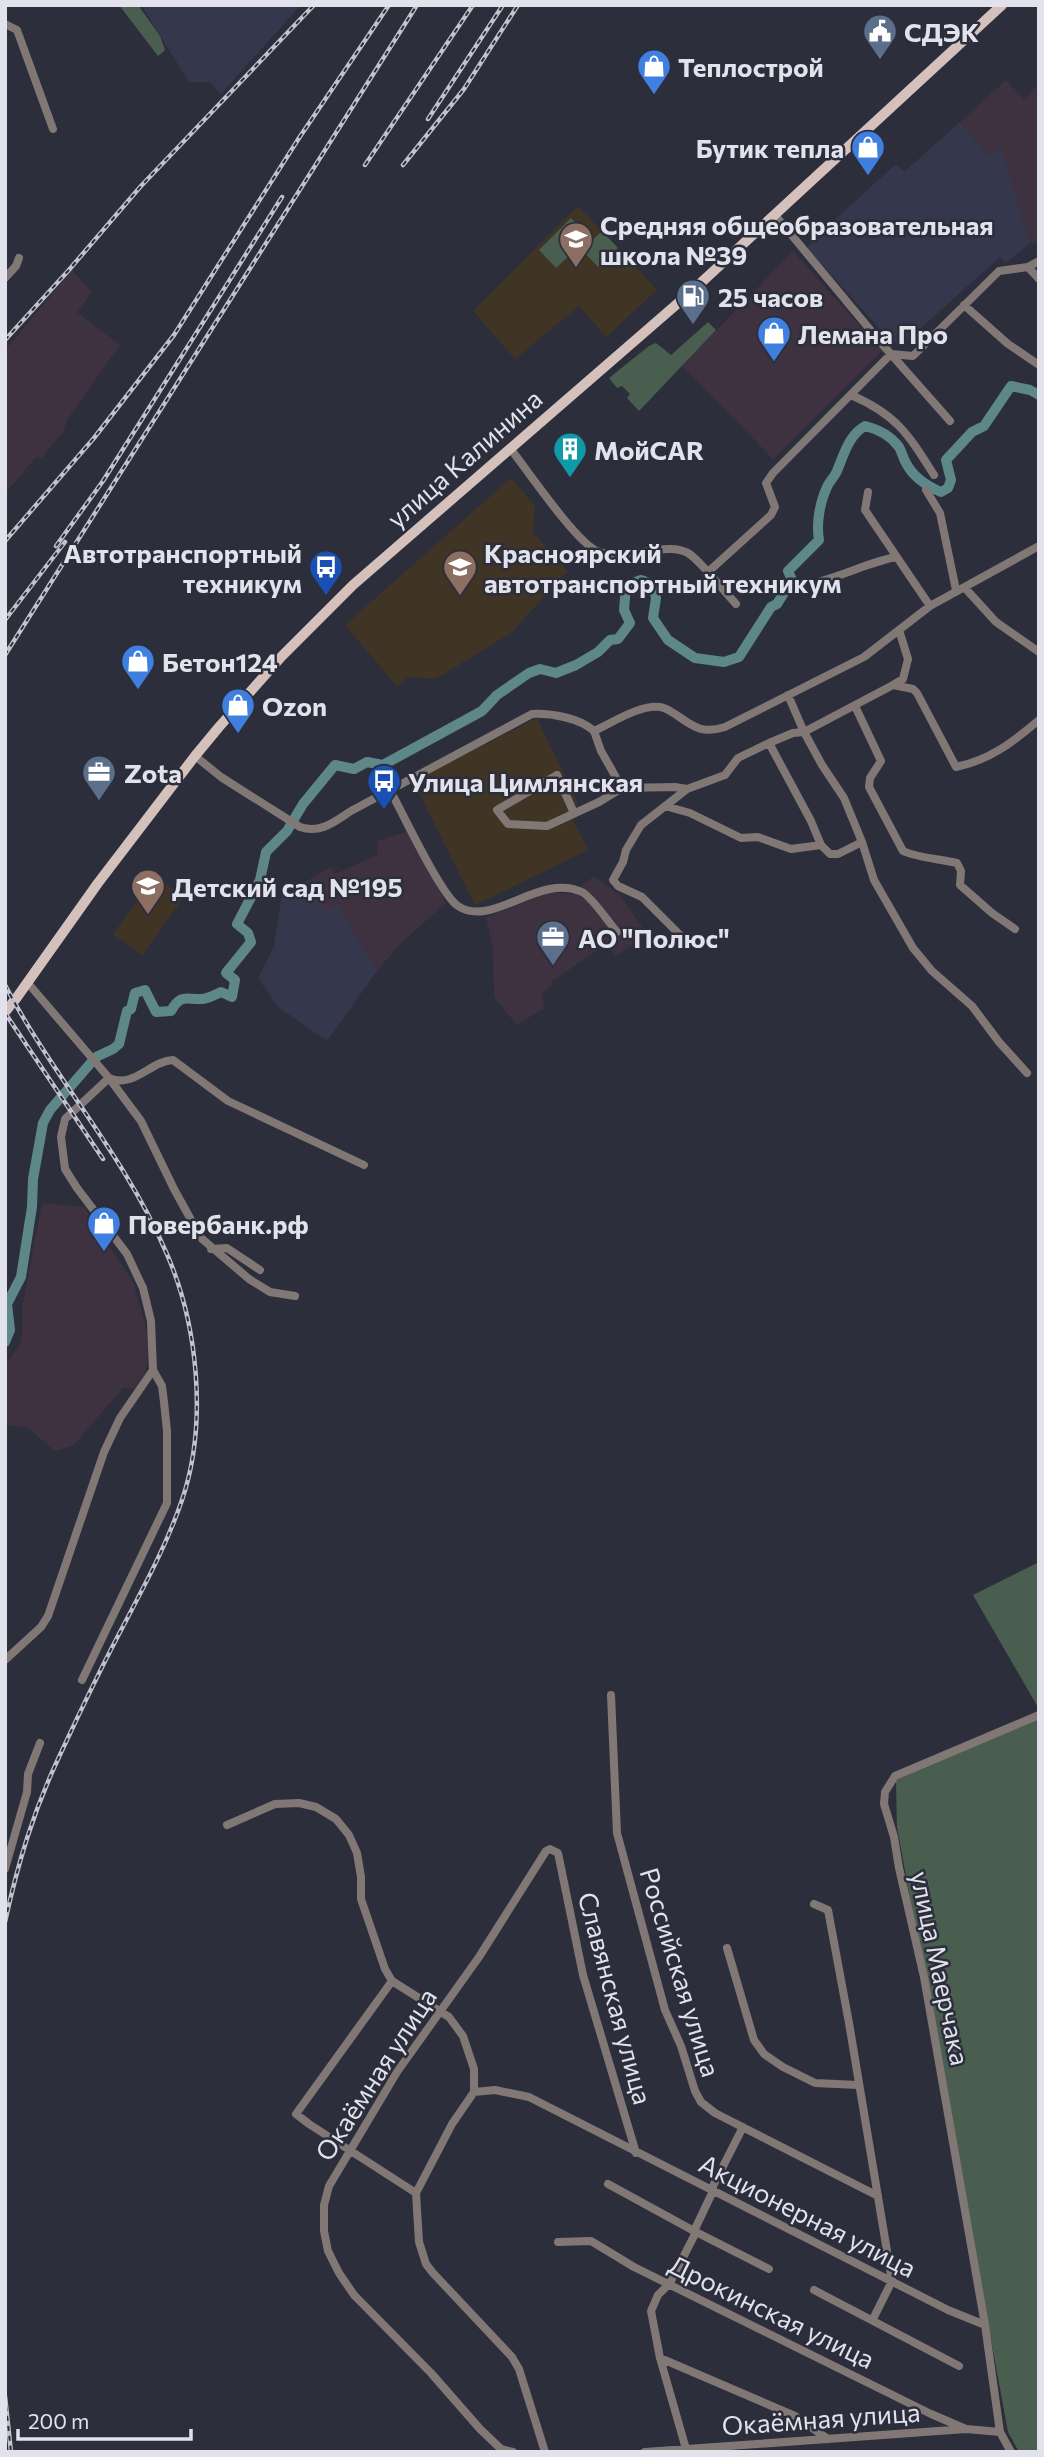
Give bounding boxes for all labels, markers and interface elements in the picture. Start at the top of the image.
public building icon: СДЭК [861,12,899,61]
place label: СДЭК [904,16,979,47]
shop icon: Теплострой [635,47,673,96]
place label: Теплострой [678,51,824,82]
shop icon: Бутик тепла [849,128,887,177]
place label: Бутик тепла [696,132,844,163]
place label: Средняя общеобразовательная школа №39 [600,209,994,270]
school or university icon: Средняя общеобразовательная школа №39 [557,220,595,269]
fuel station icon: 25 часов [674,277,712,326]
place label: 25 часов [718,281,823,312]
shop icon: Лемана Про [755,314,793,363]
place label: Лемана Про [798,318,948,349]
street label: улица Калинина [380,382,548,534]
building icon: МойCAR [551,430,589,479]
place label: МойCAR [594,434,704,465]
place label: Автотранспортный техникум [63,537,302,598]
place label: Красноярский автотранспортный техникум [484,537,842,598]
bus stop icon: Автотранспортный техникум [307,548,345,597]
school or university icon: Красноярский автотранспортный техникум [441,548,479,597]
shop icon: Бетон124 [119,642,157,691]
place label: Бетон124 [162,646,278,677]
shop icon: Ozon [219,686,257,735]
place label: Ozon [262,690,327,721]
office icon: Zota [80,753,118,802]
place label: Zota [124,757,182,788]
bus stop icon: Улица Цимлянская [365,762,403,811]
place label: Улица Цимлянская [408,766,643,797]
school or university icon: Детский сад №195 [129,867,167,916]
place label: Детский сад №195 [172,871,403,902]
office icon: АО "Полюс" [534,918,572,967]
place label: АО "Полюс" [578,922,730,953]
shop icon: Повербанк.рф [85,1204,123,1253]
place label: Повербанк.рф [128,1208,309,1239]
street label: Российская улица [634,1864,728,2080]
street label: улица Маерчака [905,1868,977,2068]
street label: Славянская улица [573,1888,659,2108]
street label: Окаёмная улица [308,1982,442,2166]
street label: Акционерная улица [694,2147,922,2283]
street label: Дрокинская улица [664,2248,880,2374]
street label: Окаёмная улица [721,2396,921,2440]
scale bar [18,2398,191,2442]
text: 200 m [28,2408,89,2433]

